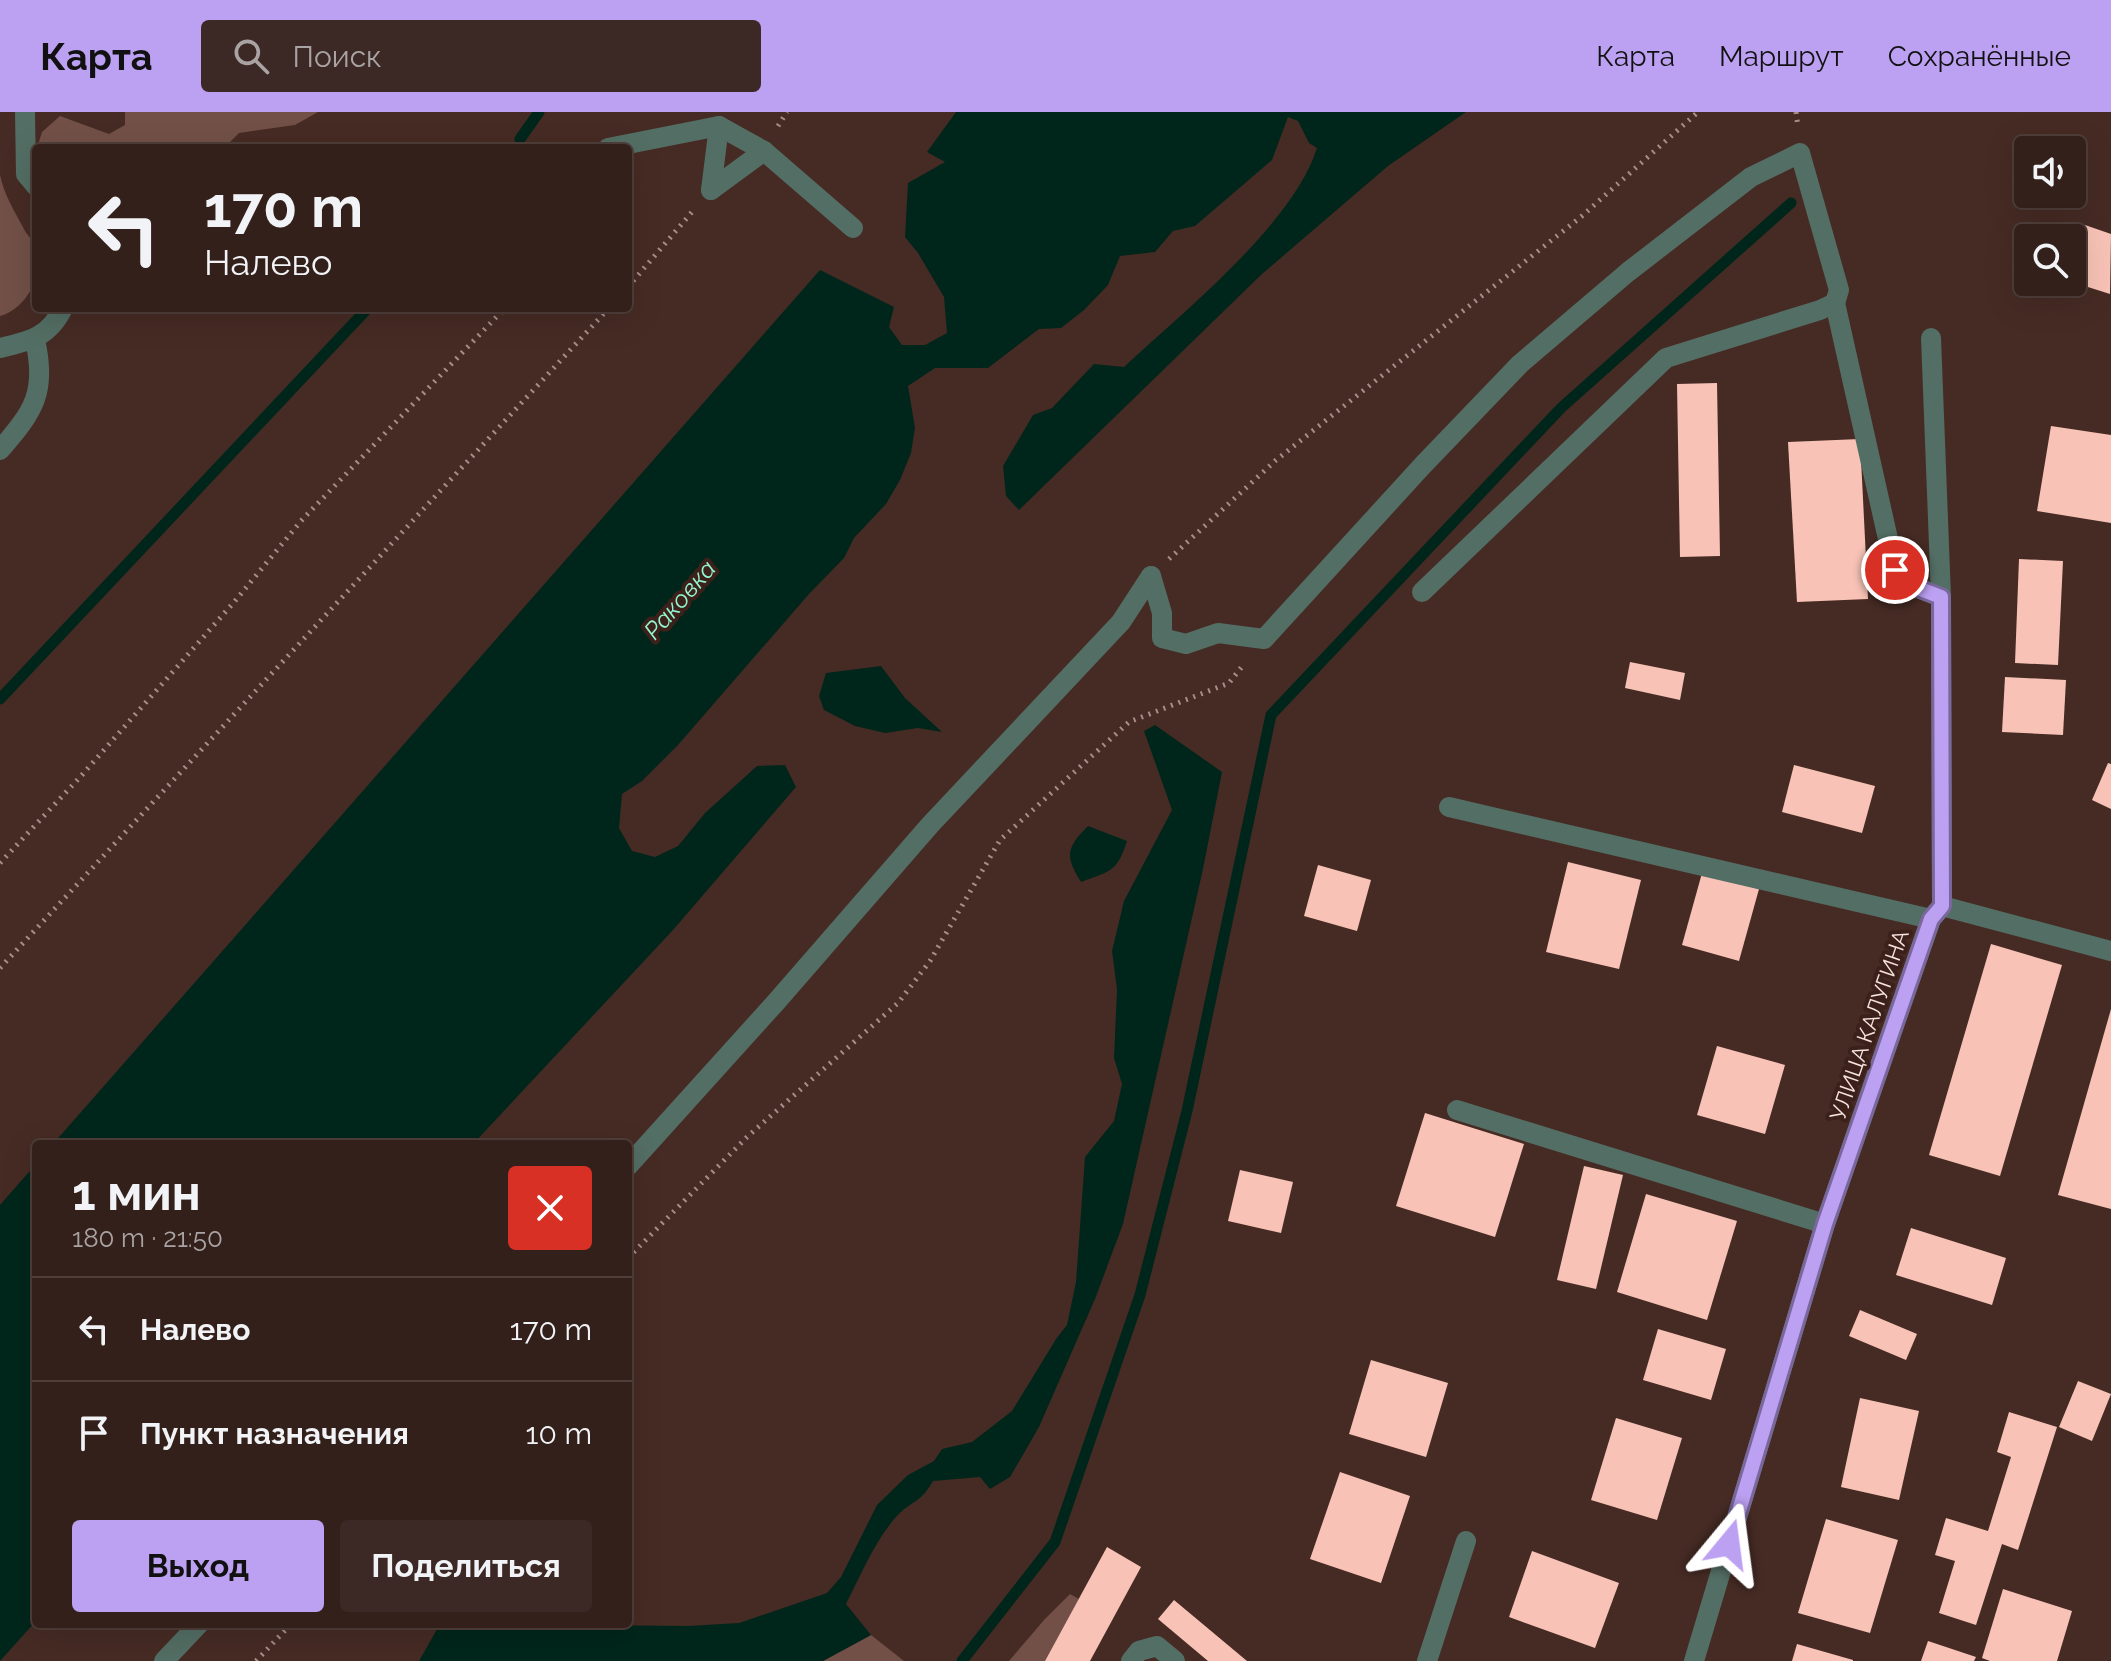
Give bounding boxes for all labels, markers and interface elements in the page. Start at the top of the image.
search box [201,20,761,92]
text: Карта [40,34,153,79]
icon: search [229,34,273,78]
text: Поиск [293,39,382,74]
text: Карта [1596,40,1675,73]
text: Маршрут [1719,40,1844,73]
text: Сохранённые [1888,40,2071,73]
map controls [2014,136,2086,296]
button: sound [2014,136,2086,208]
text: 170 m [204,174,363,240]
icon: left [72,176,176,280]
button: search [2014,224,2086,296]
text: Налево [204,241,332,283]
pin [1861,536,1929,604]
icon: arrive [1873,548,1917,592]
water label: Раковка [638,554,722,645]
street label: УЛИЦА КАЛУГИНА [1824,926,1914,1124]
text: 1 мин [72,1165,201,1221]
button: close [508,1166,592,1250]
text: 180 m · 21:50 [72,1223,223,1253]
icon: left [72,1307,116,1351]
text: Налево [140,1312,250,1347]
text: 170 m [510,1312,592,1347]
icon: arrive [72,1411,116,1455]
text: Пункт назначения [140,1416,409,1451]
text: 10 m [526,1416,592,1451]
position arrow [1687,1502,1771,1586]
button: Выход [72,1520,324,1612]
button: Поделиться [340,1520,592,1612]

